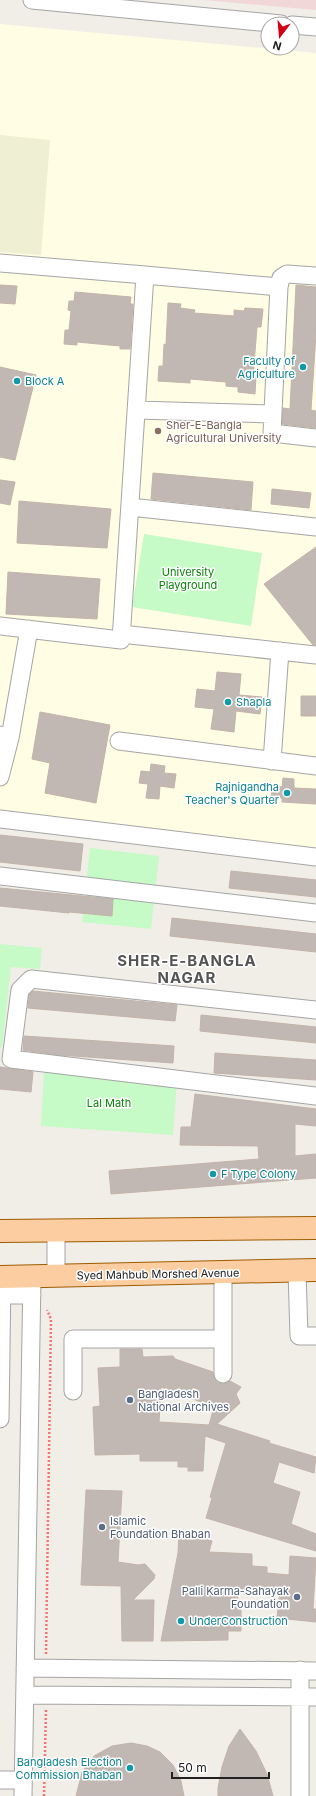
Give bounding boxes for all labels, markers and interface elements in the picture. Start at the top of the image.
north arrow [260,16,300,56]
text: N [271,38,283,53]
place label: Faculty of Agriculture [238,354,295,381]
marker: Faculty of Agriculture [298,362,308,372]
place label: Block A [25,374,65,388]
marker: Block A [12,376,22,386]
place label: Sher-E-Bangla Agricultural University [166,418,281,445]
marker: Sher-E-Bangla Agricultural University [153,426,163,436]
park label: University Playground [159,565,217,592]
place label: Shapla [236,695,271,709]
marker: Shapla [223,697,233,707]
place label: Rajnigandha Teacher's Quarter [185,780,279,807]
marker: Rajnigandha Teacher's Quarter [282,788,292,798]
district label: SHER-E-BANGLA NAGAR [117,951,257,987]
park label: Lal Math [87,1096,131,1110]
place label: F Type Colony [221,1167,296,1181]
marker: F Type Colony [208,1169,218,1179]
street label: Syed Mahbub Morshed Avenue [76,1266,240,1282]
place label: Bangladesh National Archives [138,1387,229,1414]
marker: Bangladesh National Archives [125,1395,135,1405]
place label: Islamic Foundation Bhaban [110,1514,210,1541]
marker: Islamic Foundation Bhaban [97,1522,107,1532]
place label: Palli Karma-Sahayak Foundation [182,1584,289,1611]
marker: Palli Karma-Sahayak Foundation [292,1592,302,1602]
place label: UnderConstruction [189,1614,288,1628]
marker: UnderConstruction [176,1616,186,1626]
scale bar [172,1754,269,1780]
place label: Bangladesh Election Commission Bhaban [16,1755,122,1782]
text: 50 m [178,1760,207,1775]
marker: Bangladesh Election Commission Bhaban [125,1763,135,1773]

